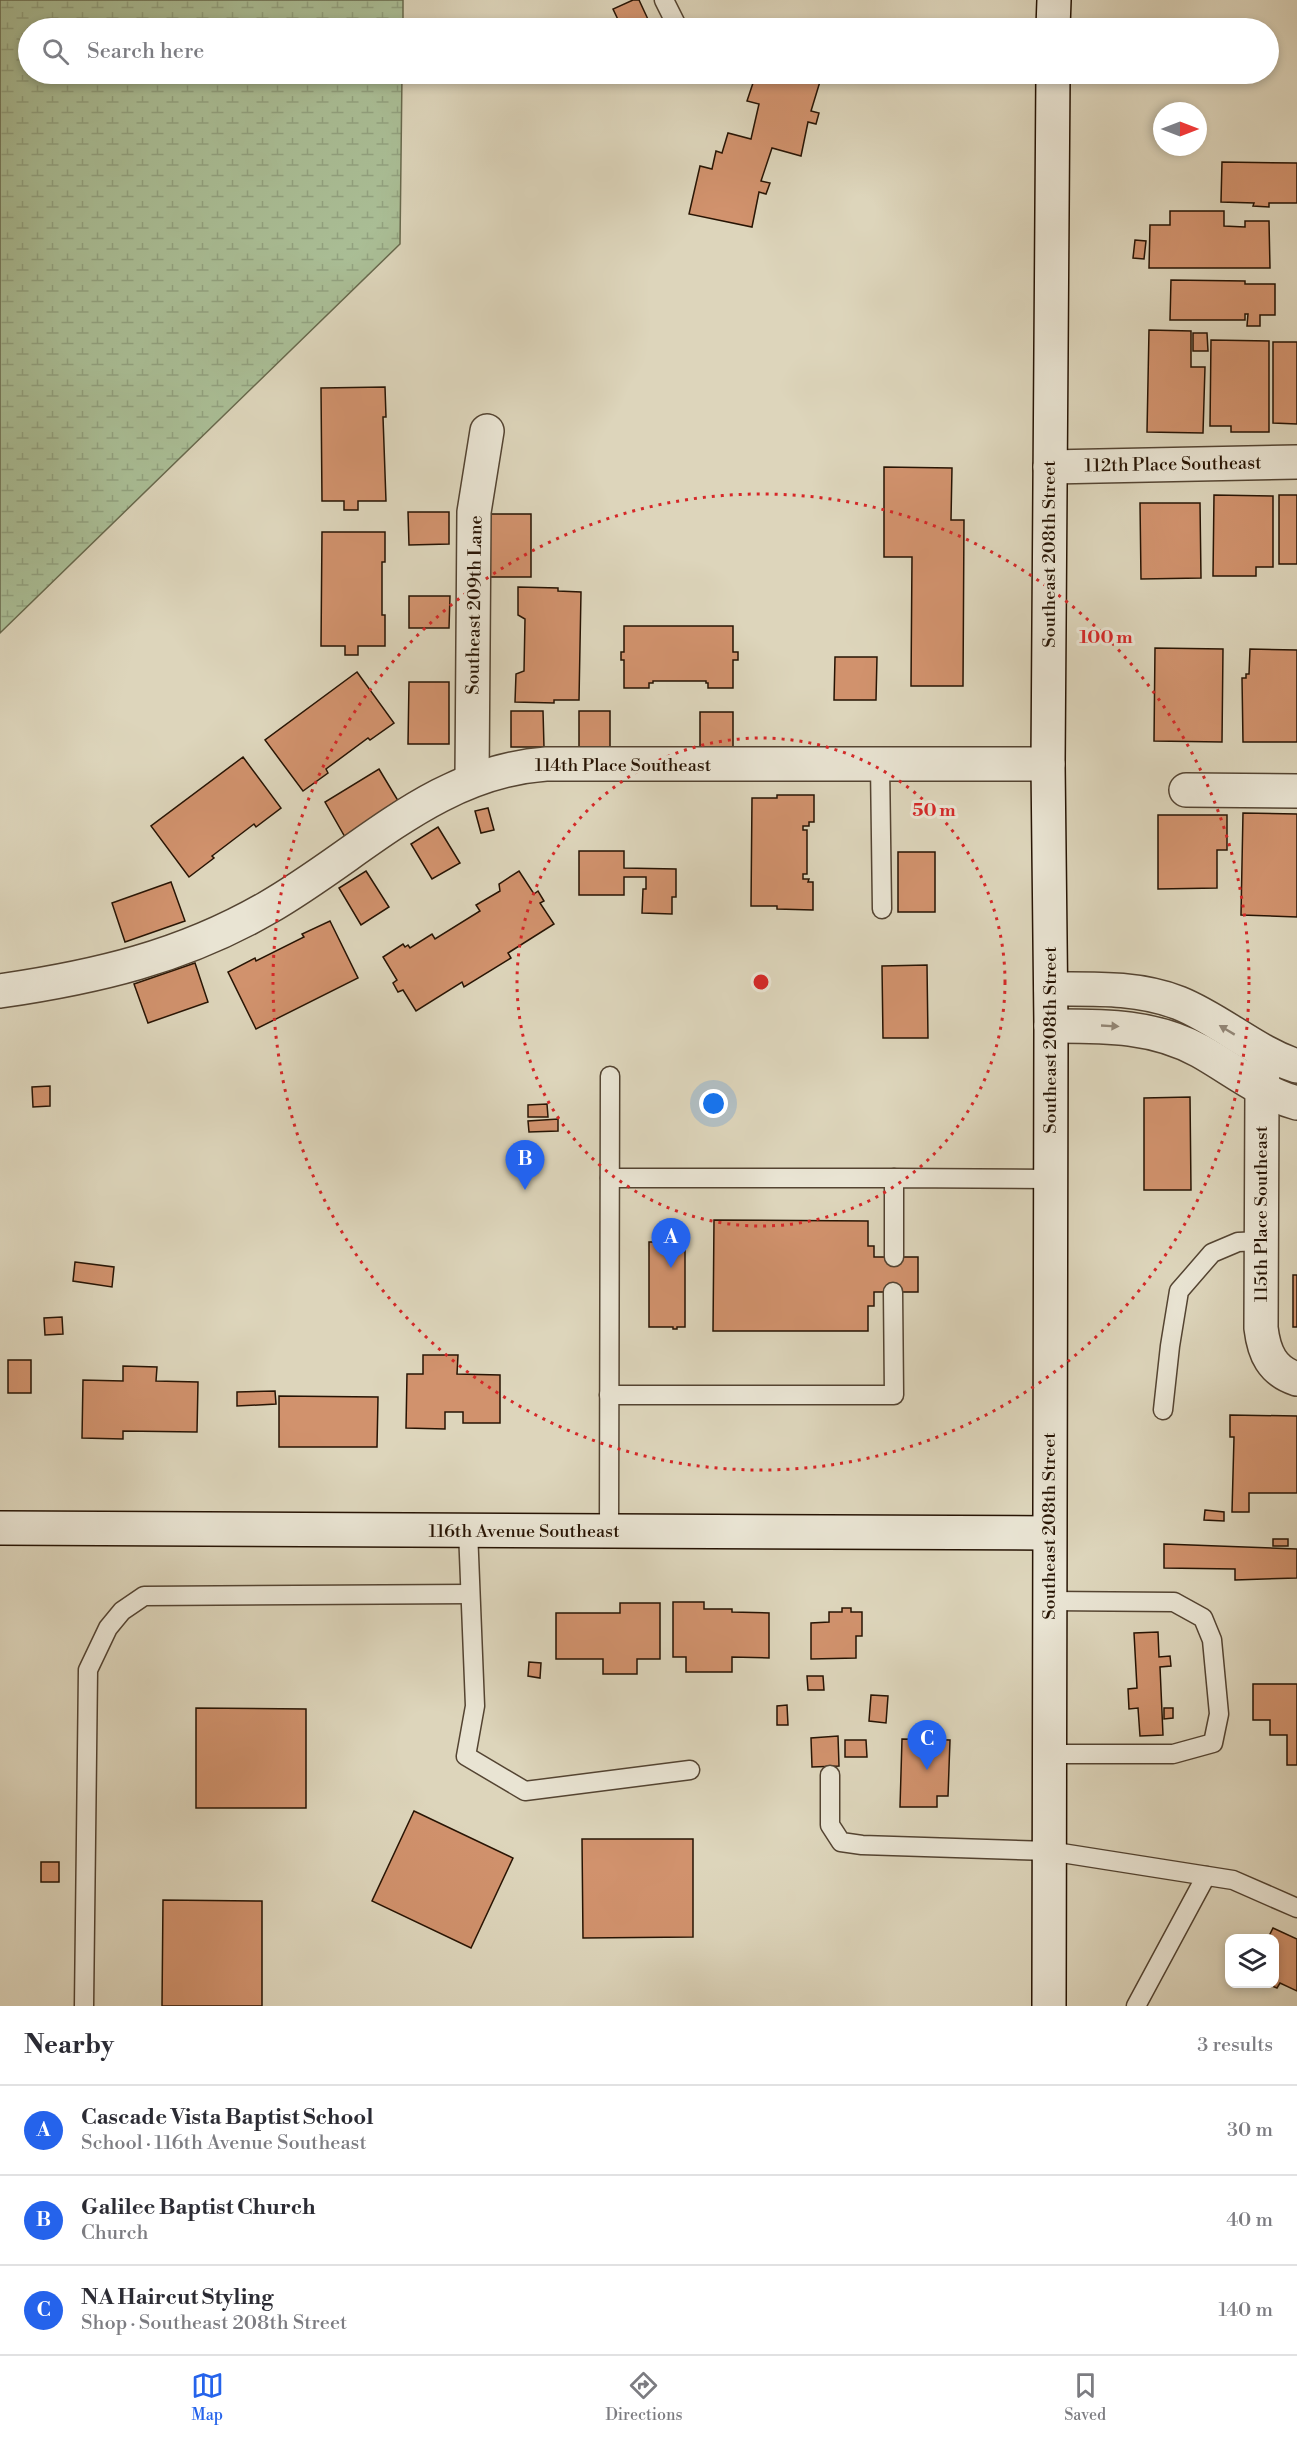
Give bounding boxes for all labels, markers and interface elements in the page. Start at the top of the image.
search box [18,18,1279,84]
icon: search [39,35,72,68]
text: Search here [87,38,204,65]
north arrow [1153,102,1207,156]
street label: 112th Place Southeast [1084,451,1262,478]
street label: Southeast 208th Street [1038,460,1061,648]
street label: Southeast 209th Lane [461,515,488,695]
text: 100 m [1079,626,1133,649]
street label: 114th Place Southeast [535,754,712,777]
text: 50 m [912,799,956,822]
street label: Southeast 208th Street [1039,946,1062,1134]
centre of rings [751,972,771,992]
one-way arrow [1100,1022,1119,1031]
one-way arrow [1219,1024,1235,1035]
your location [699,1089,728,1118]
street label: 115th Place Southeast [1250,1125,1273,1302]
pin: B [506,1140,544,1190]
pin: A [652,1218,690,1268]
street label: Southeast 208th Street [1038,1432,1061,1620]
street label: 116th Avenue Southeast [428,1520,620,1543]
pin: C [908,1720,946,1770]
map controls [1225,1934,1279,1988]
button: layers [1225,1934,1279,1988]
text: Nearby [24,2029,114,2061]
text: 3 results [1197,2033,1273,2058]
text: Cascade Vista Baptist School [81,2104,374,2131]
text: A [36,2118,51,2143]
text: 30 m [1227,2118,1273,2143]
text: School · 116th Avenue Southeast [81,2131,367,2156]
text: Galilee Baptist Church [81,2194,316,2221]
text: B [36,2208,51,2233]
text: 40 m [1226,2208,1273,2233]
text: Church [81,2221,148,2246]
text: NA Haircut Styling [81,2284,274,2311]
text: C [36,2298,51,2323]
text: 140 m [1218,2298,1273,2323]
text: Shop · Southeast 208th Street [81,2311,347,2336]
tab: Map [191,2369,224,2425]
tab: Directions [605,2369,683,2425]
tab: Saved [1064,2369,1106,2425]

